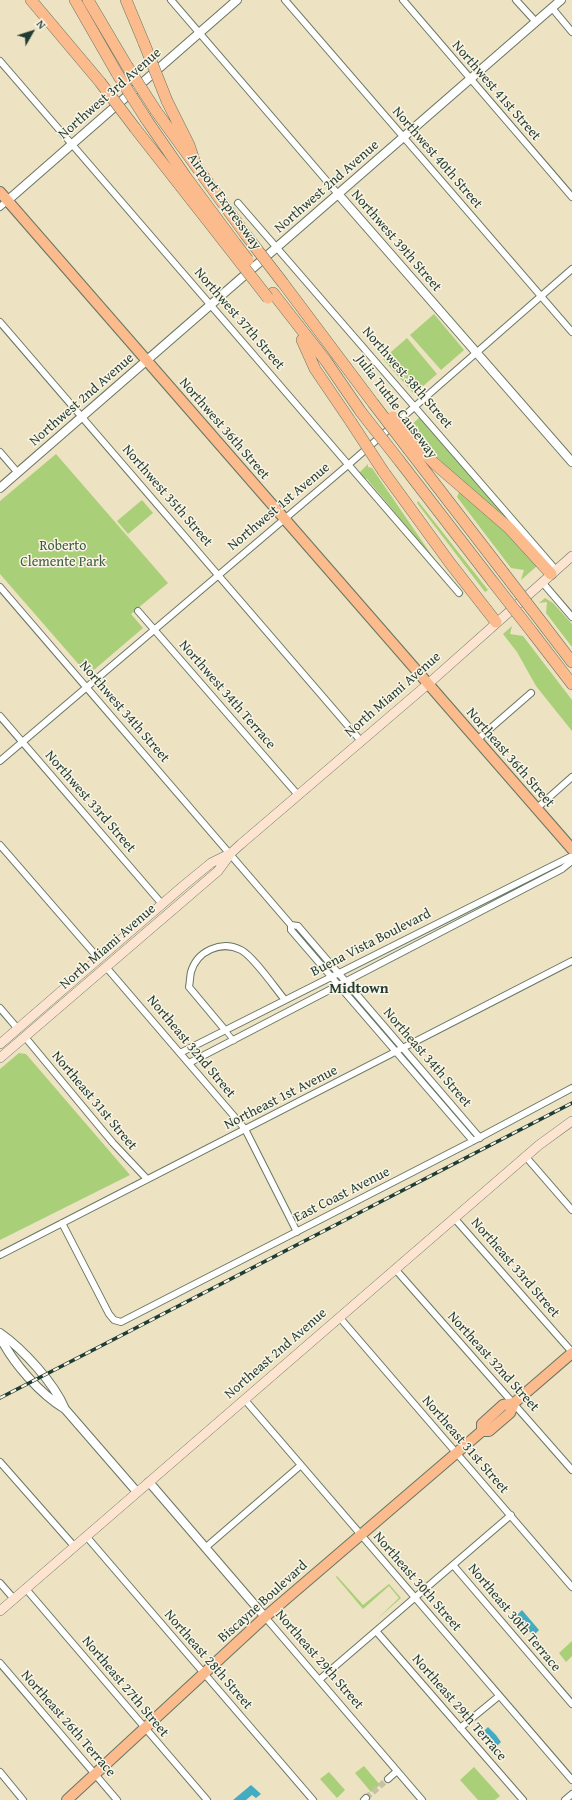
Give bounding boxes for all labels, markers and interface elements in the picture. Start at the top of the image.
north arrow [12,12,52,52]
text: N [33,17,50,32]
street label: Northwest 41st Street [448,38,544,144]
street label: Northwest 3rd Avenue [55,45,165,143]
street label: Northwest 40th Street [388,104,486,212]
street label: Northwest 2nd Avenue [271,137,383,237]
street label: Airport Expressway [183,151,265,253]
street label: Northwest 39th Street [347,187,445,295]
street label: Northwest 37th Street [190,265,288,373]
street label: Northwest 38th Street [358,324,456,432]
street label: Northwest 2nd Avenue [26,350,138,450]
street label: Julia Tuttle Causeway [351,352,441,462]
street label: Northwest 36th Street [175,375,273,483]
street label: Northwest 35th Street [118,442,216,550]
street label: Northwest 1st Avenue [225,459,333,555]
park label: Roberto Clemente Park [20,538,106,570]
street label: Northwest 34th Terrace [175,637,279,753]
street label: North Miami Avenue [342,649,444,741]
street label: Northwest 34th Street [75,658,173,766]
street label: Northeast 36th Street [462,705,558,811]
street label: Northwest 33rd Street [41,748,139,856]
street label: North Miami Avenue [57,901,159,993]
street label: Buena Vista Boulevard [308,905,434,981]
district label: Midtown [329,980,389,998]
street label: Northeast 32nd Street [143,992,239,1102]
street label: Northeast 34th Street [379,1005,475,1111]
street label: Northeast 31st Street [48,1048,140,1154]
street label: Northeast 1st Avenue [222,1062,340,1134]
street label: East Coast Avenue [291,1164,393,1226]
street label: Northeast 33rd Street [467,1215,563,1321]
street label: Northeast 2nd Avenue [222,1305,330,1403]
street label: Northeast 32nd Street [444,1308,542,1416]
street label: Northeast 31st Street [418,1393,512,1497]
street label: Northeast 30th Street [369,1529,465,1635]
street label: Biscayne Boulevard [215,1558,311,1646]
street label: Northeast 30th Terrace [464,1561,564,1675]
street label: Northeast 28th Street [160,1607,256,1713]
street label: Northeast 29th Street [271,1607,367,1713]
street label: Northeast 27th Street [78,1633,172,1741]
street label: Northeast 29th Terrace [408,1651,510,1765]
street label: Northeast 26th Terrace [17,1667,119,1781]

